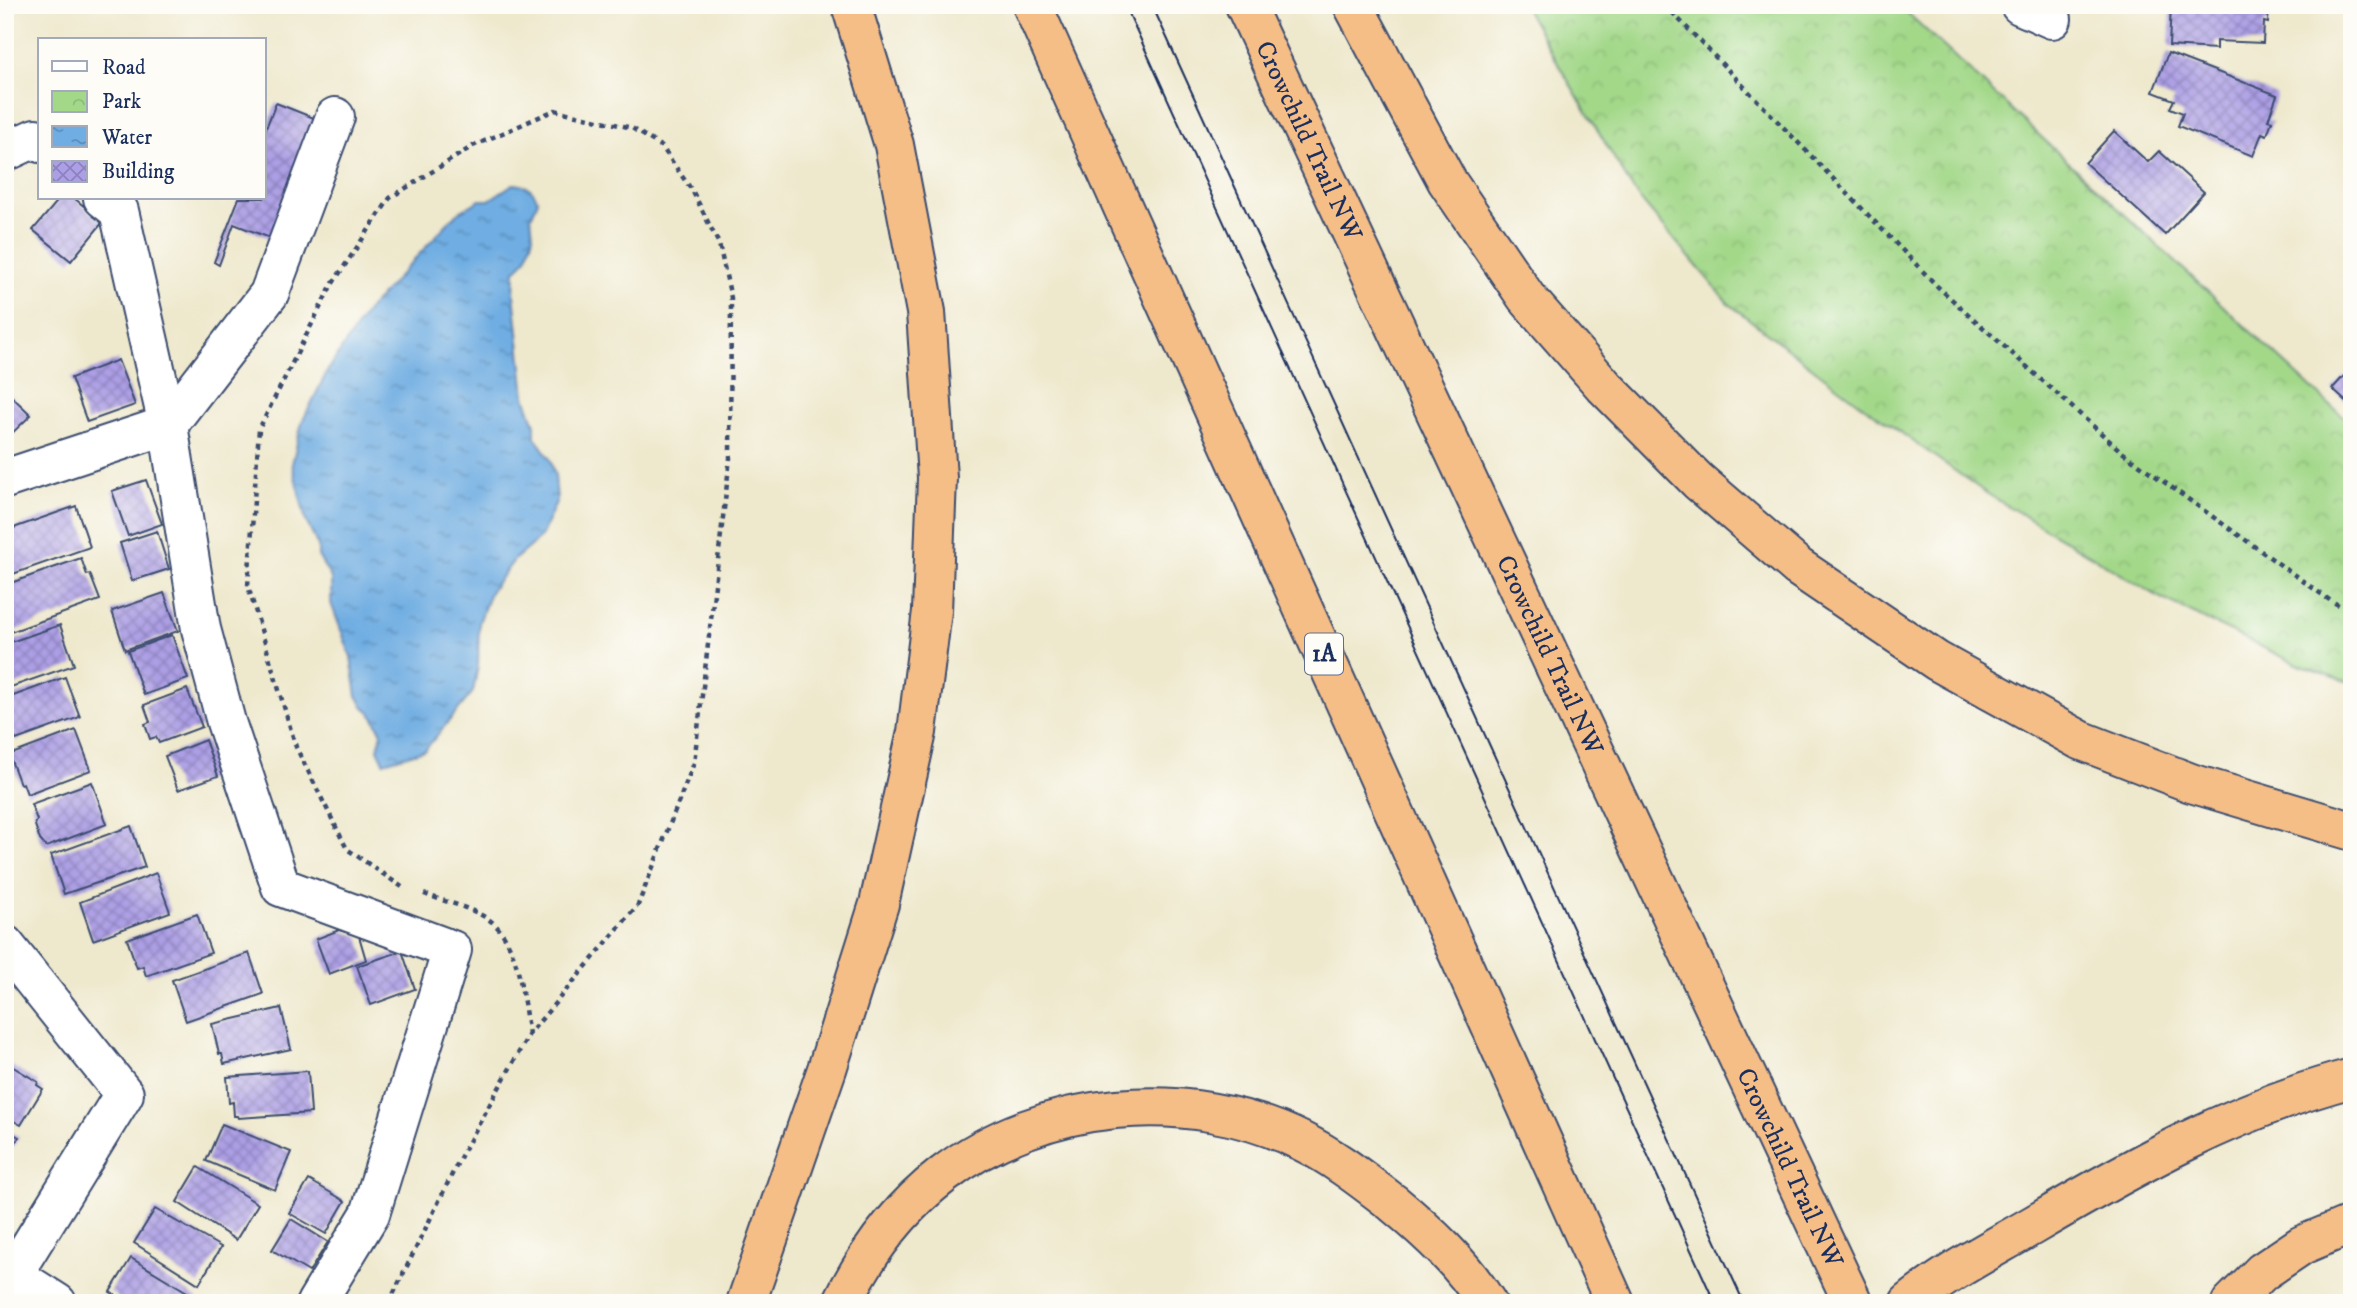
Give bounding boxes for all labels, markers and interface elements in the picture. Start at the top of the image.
street label: Crowchild Trail NW [1248,36,1370,247]
legend [38,38,266,200]
text: Road [102,55,146,81]
text: Park [102,89,142,115]
text: Water [101,125,152,151]
text: Building [102,159,175,185]
street label: Crowchild Trail NW [1489,550,1611,762]
road number: 1A [1305,634,1343,674]
street label: Crowchild Trail NW [1729,1063,1851,1274]

